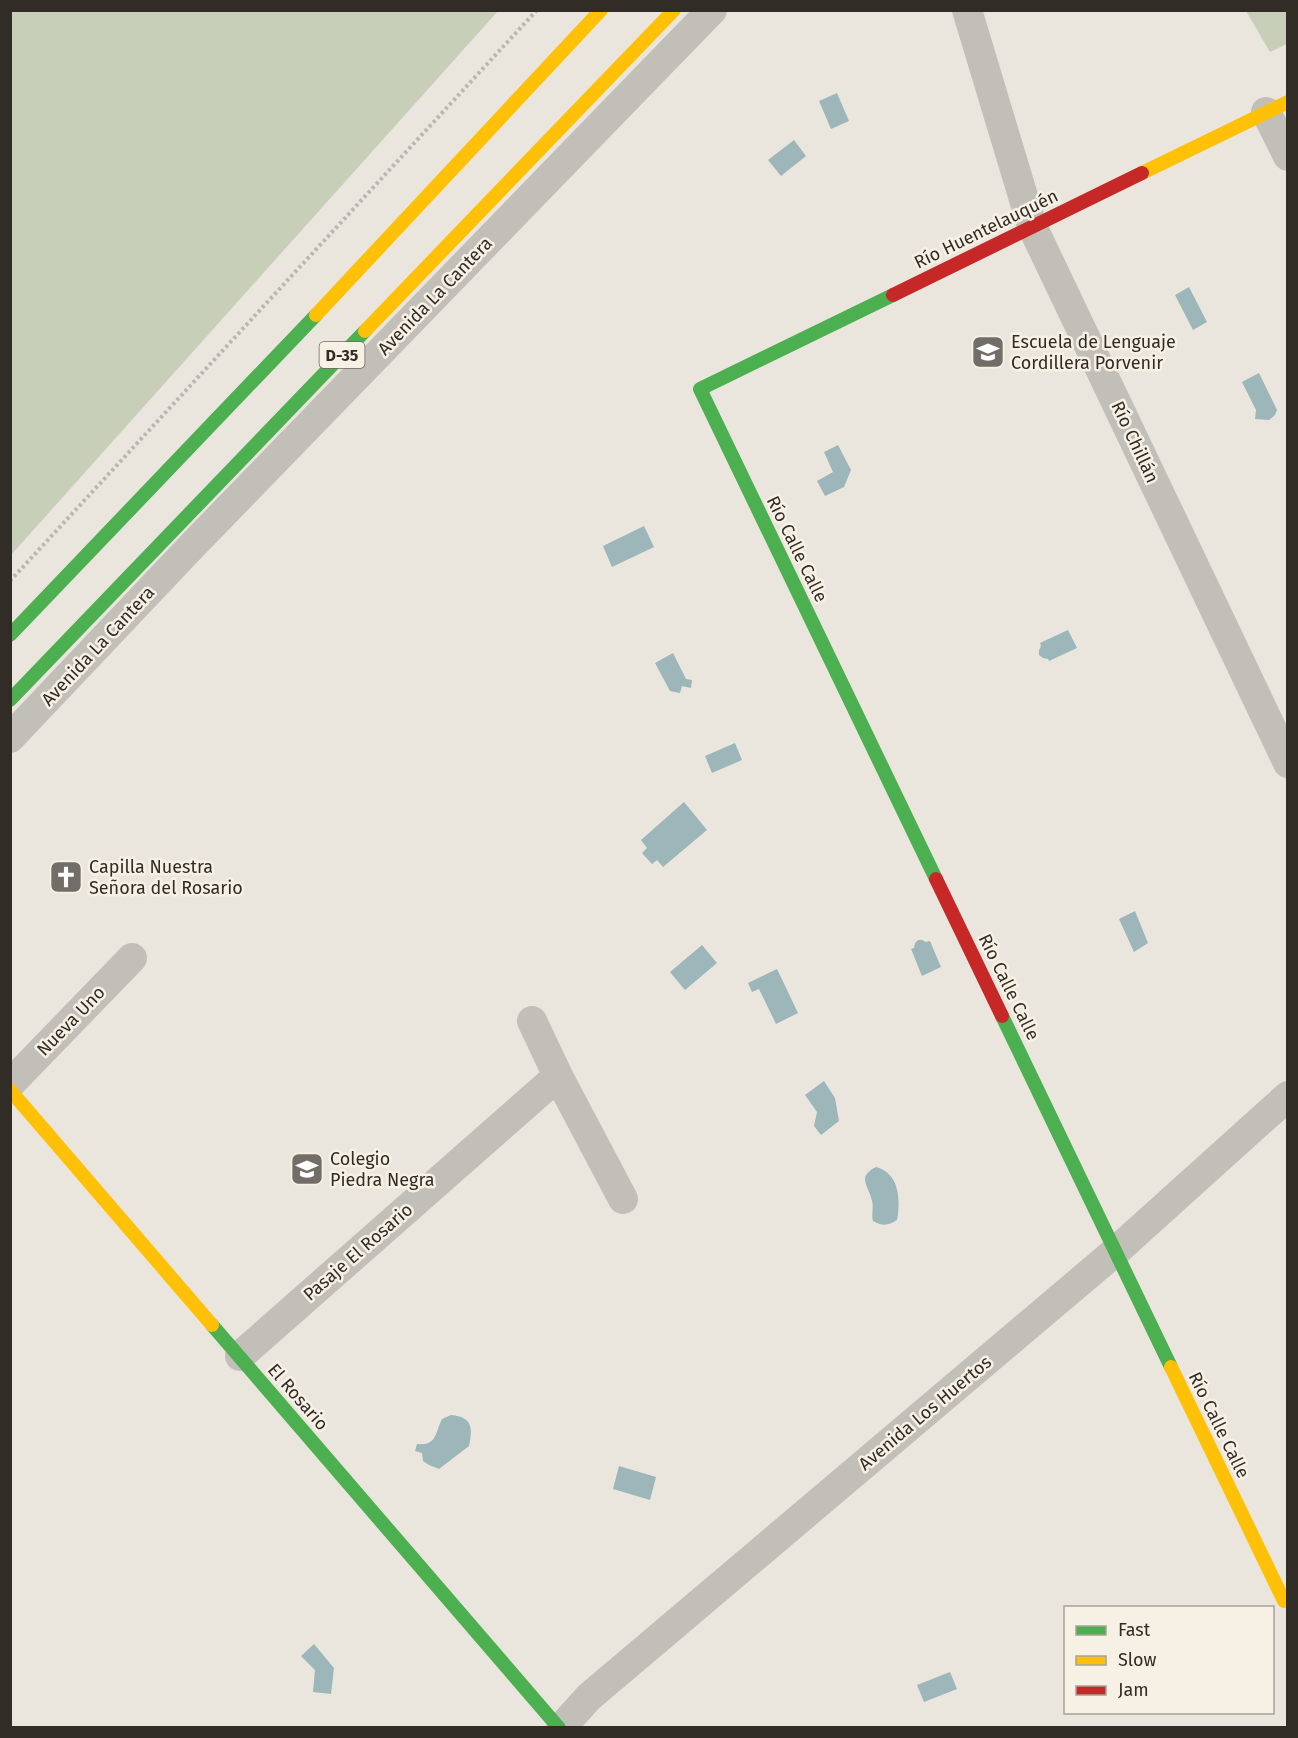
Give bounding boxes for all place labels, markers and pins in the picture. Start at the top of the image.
place label: Escuela de Lenguaje Cordillera Porvenir [1011,331,1176,374]
school or university icon: Escuela de Lenguaje Cordillera Porvenir [970,334,1006,370]
place label: Capilla Nuestra Señora del Rosario [89,856,243,899]
church icon: Capilla Nuestra Señora del Rosario [48,859,84,895]
place label: Colegio Piedra Negra [330,1148,435,1191]
school or university icon: Colegio Piedra Negra [289,1151,325,1187]

